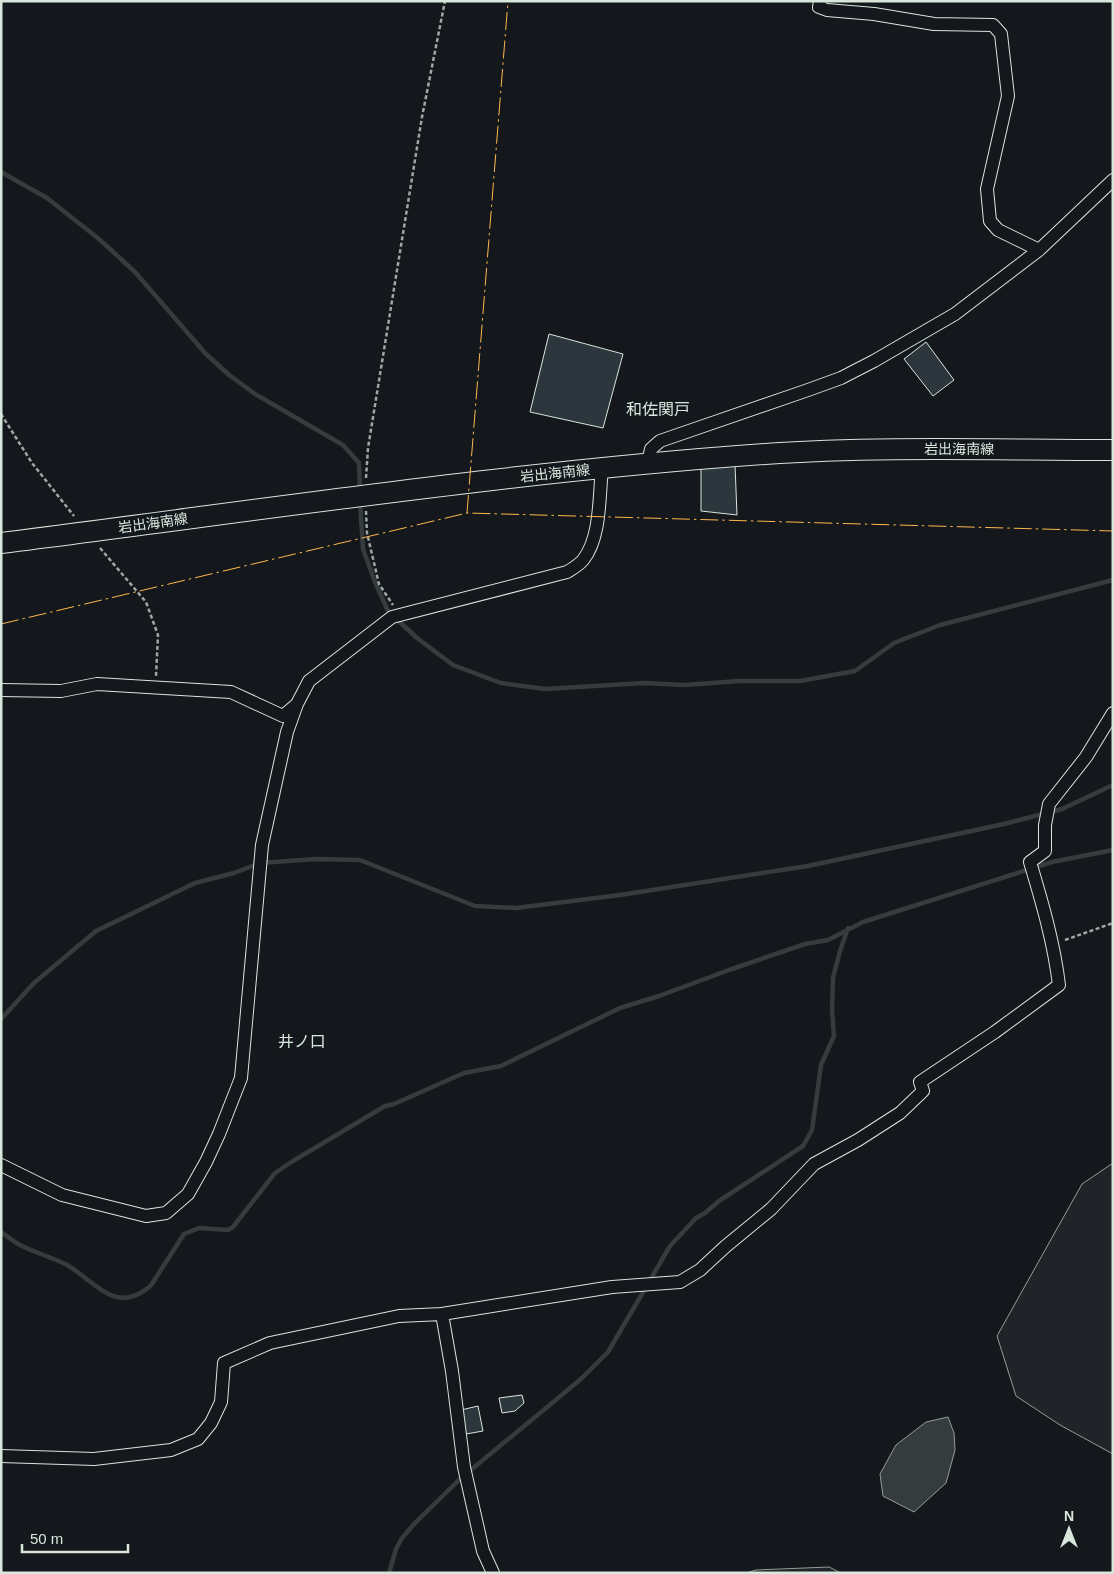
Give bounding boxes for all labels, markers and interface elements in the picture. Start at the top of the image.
district label: 和佐関戸 [626,401,690,418]
street label: 岩出海南線 [924,441,994,457]
street label: 岩出海南線 [519,461,591,485]
street label: 岩出海南線 [117,510,189,536]
district label: 井ノ口 [278,1033,326,1050]
north arrow [1044,1504,1094,1554]
text: N [1064,1508,1074,1524]
scale bar [22,1522,129,1554]
text: 50 m [30,1530,63,1547]

